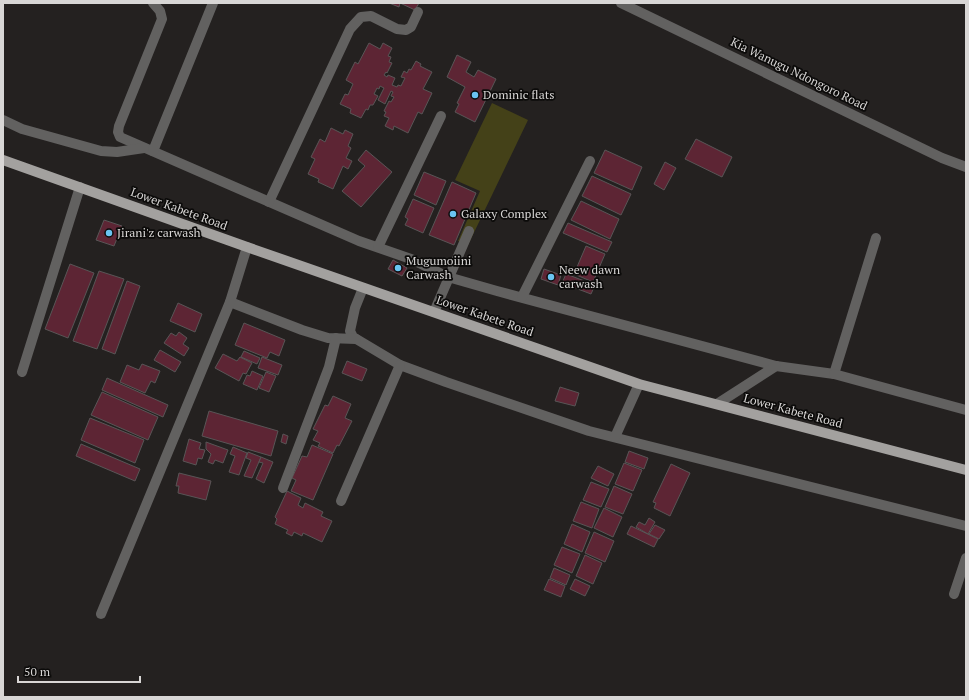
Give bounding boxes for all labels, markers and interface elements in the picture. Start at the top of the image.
street label: Kia Wanugu Ndongoro Road [728,34,870,113]
place label: Dominic flats [483,87,554,102]
marker: Dominic flats [470,90,480,100]
street label: Lower Kabete Road [129,184,230,233]
place label: Galaxy Complex [461,206,548,221]
marker: Galaxy Complex [448,209,458,219]
place label: Jirani'z carwash [117,225,201,240]
marker: Jirani'z carwash [104,228,114,238]
place label: Mugumoiini Carwash [406,253,472,282]
place label: Neew dawn carwash [559,262,620,291]
marker: Mugumoiini Carwash [393,263,403,273]
marker: Neew dawn carwash [546,272,556,282]
street label: Lower Kabete Road [435,292,536,339]
street label: Lower Kabete Road [742,390,845,431]
scale bar [18,658,140,684]
text: 50 m [24,664,51,679]

